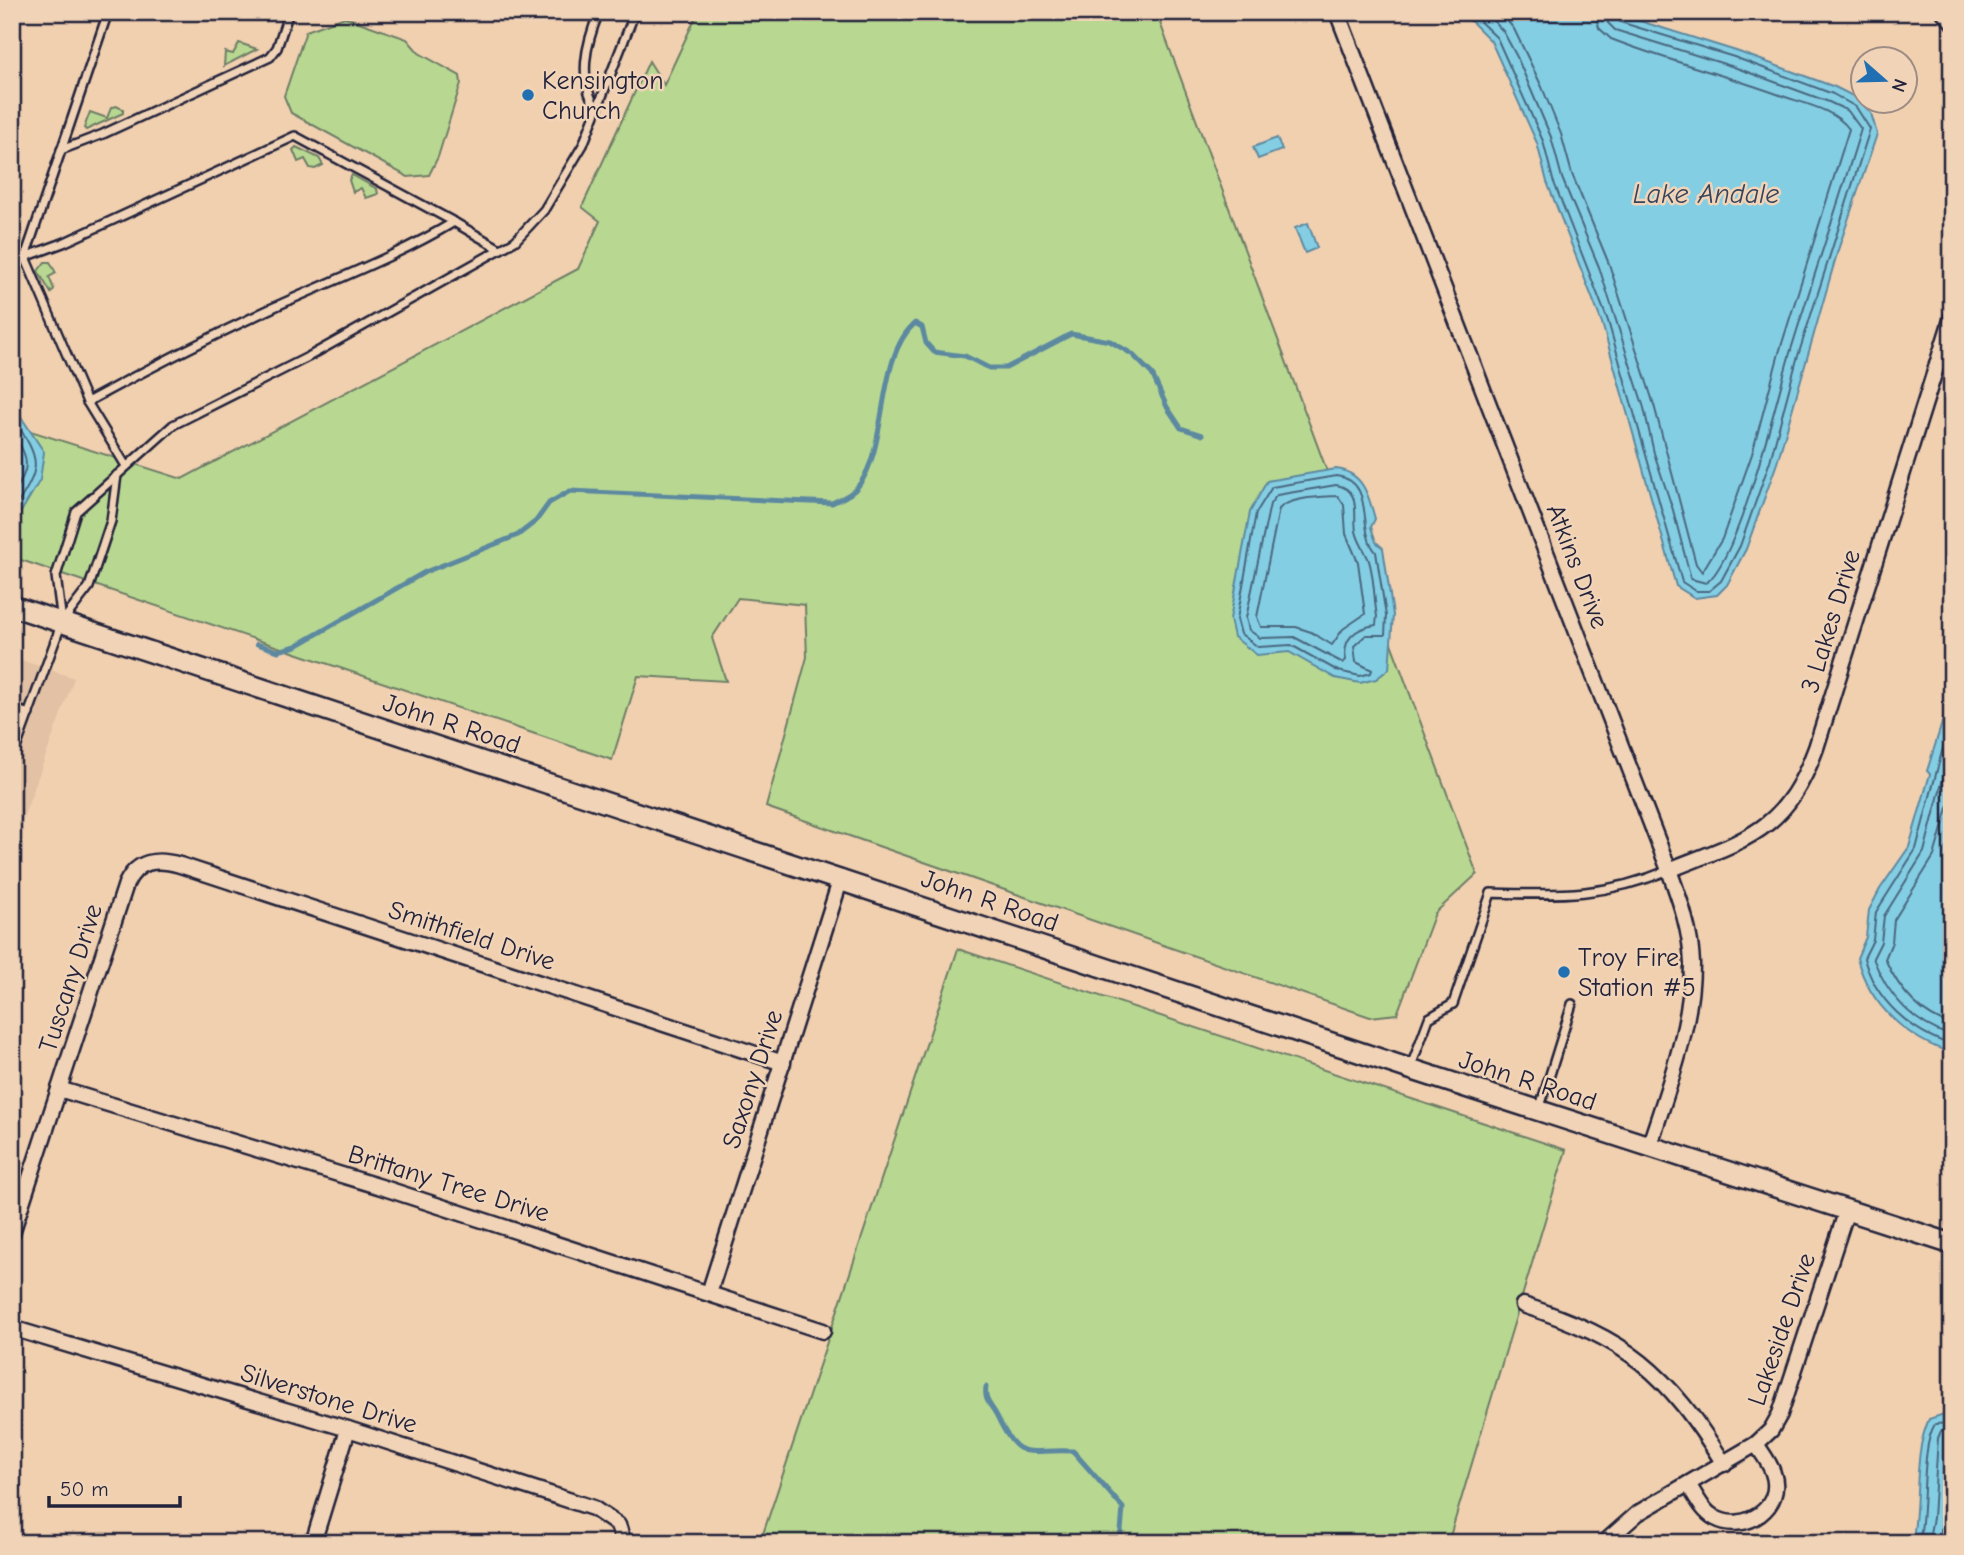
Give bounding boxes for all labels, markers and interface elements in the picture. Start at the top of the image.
north arrow [1848,46,1918,116]
place label: Kensington Church [542,66,664,126]
text: N [1887,76,1911,95]
marker: Kensington Church [520,87,536,103]
water label: Lake Andale [1633,178,1779,210]
street label: Atkins Drive [1540,500,1615,633]
street label: 3 Lakes Drive [1795,546,1867,697]
street label: John R Road [379,688,524,760]
street label: John R Road [917,863,1062,938]
street label: Smithfield Drive [385,895,559,977]
street label: Tuscany Drive [33,900,109,1056]
place label: Troy Fire Station #5 [1578,943,1696,1003]
marker: Troy Fire Station #5 [1556,964,1572,980]
street label: Saxony Drive [716,1006,789,1152]
street label: John R Road [1455,1045,1600,1117]
street label: Brittany Tree Drive [345,1139,553,1229]
street label: Lakeside Drive [1742,1249,1822,1409]
street label: Silverstone Drive [237,1358,421,1440]
scale bar [49,1464,180,1508]
text: 50 m [60,1477,109,1501]

